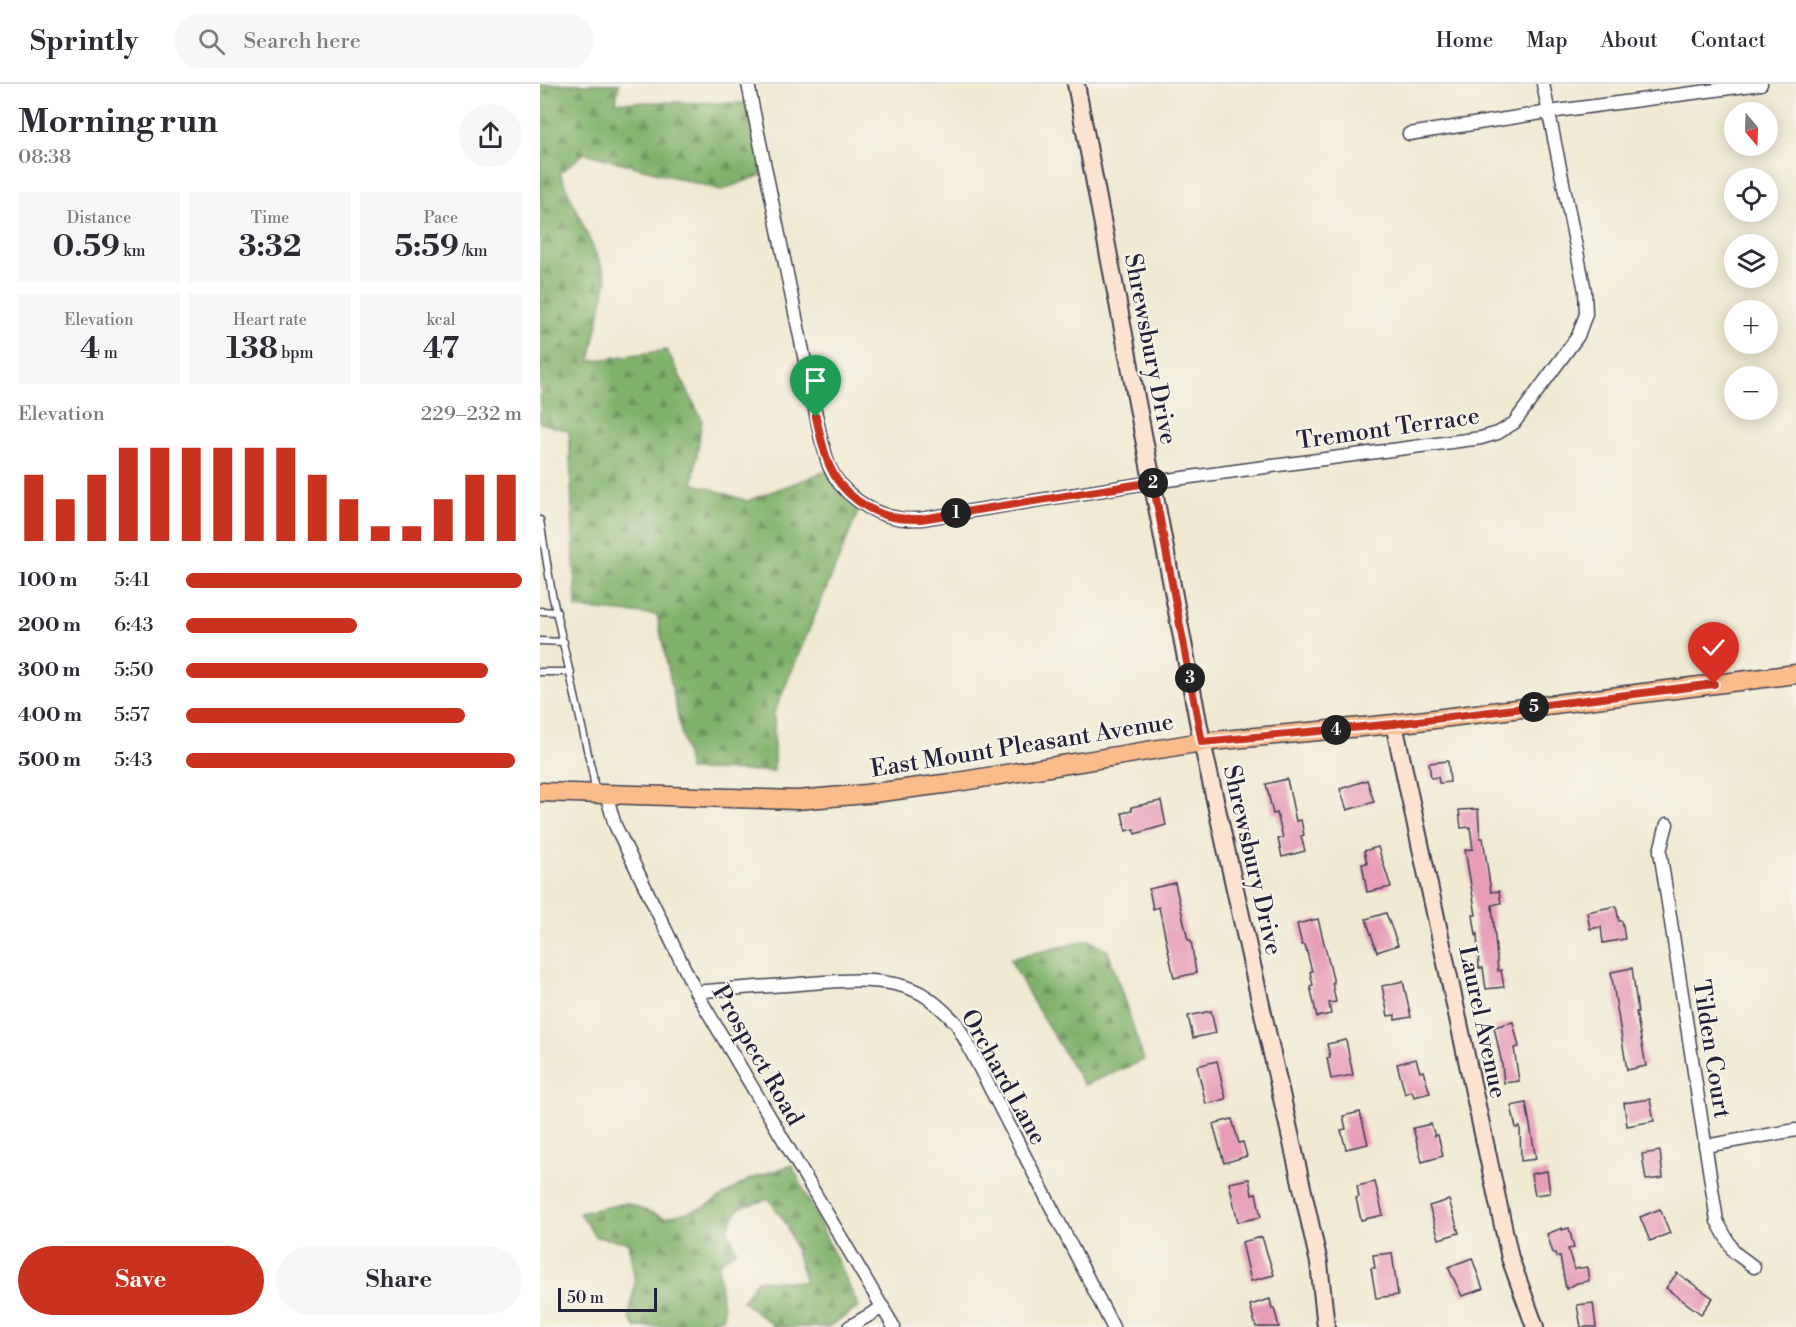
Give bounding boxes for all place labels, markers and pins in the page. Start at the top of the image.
pin [790,355,841,417]
pin: 2 [1138,468,1168,498]
pin: 1 [941,498,971,528]
pin [1688,622,1739,684]
pin: 3 [1175,663,1205,693]
pin: 5 [1519,692,1549,722]
pin: 4 [1321,715,1351,745]

